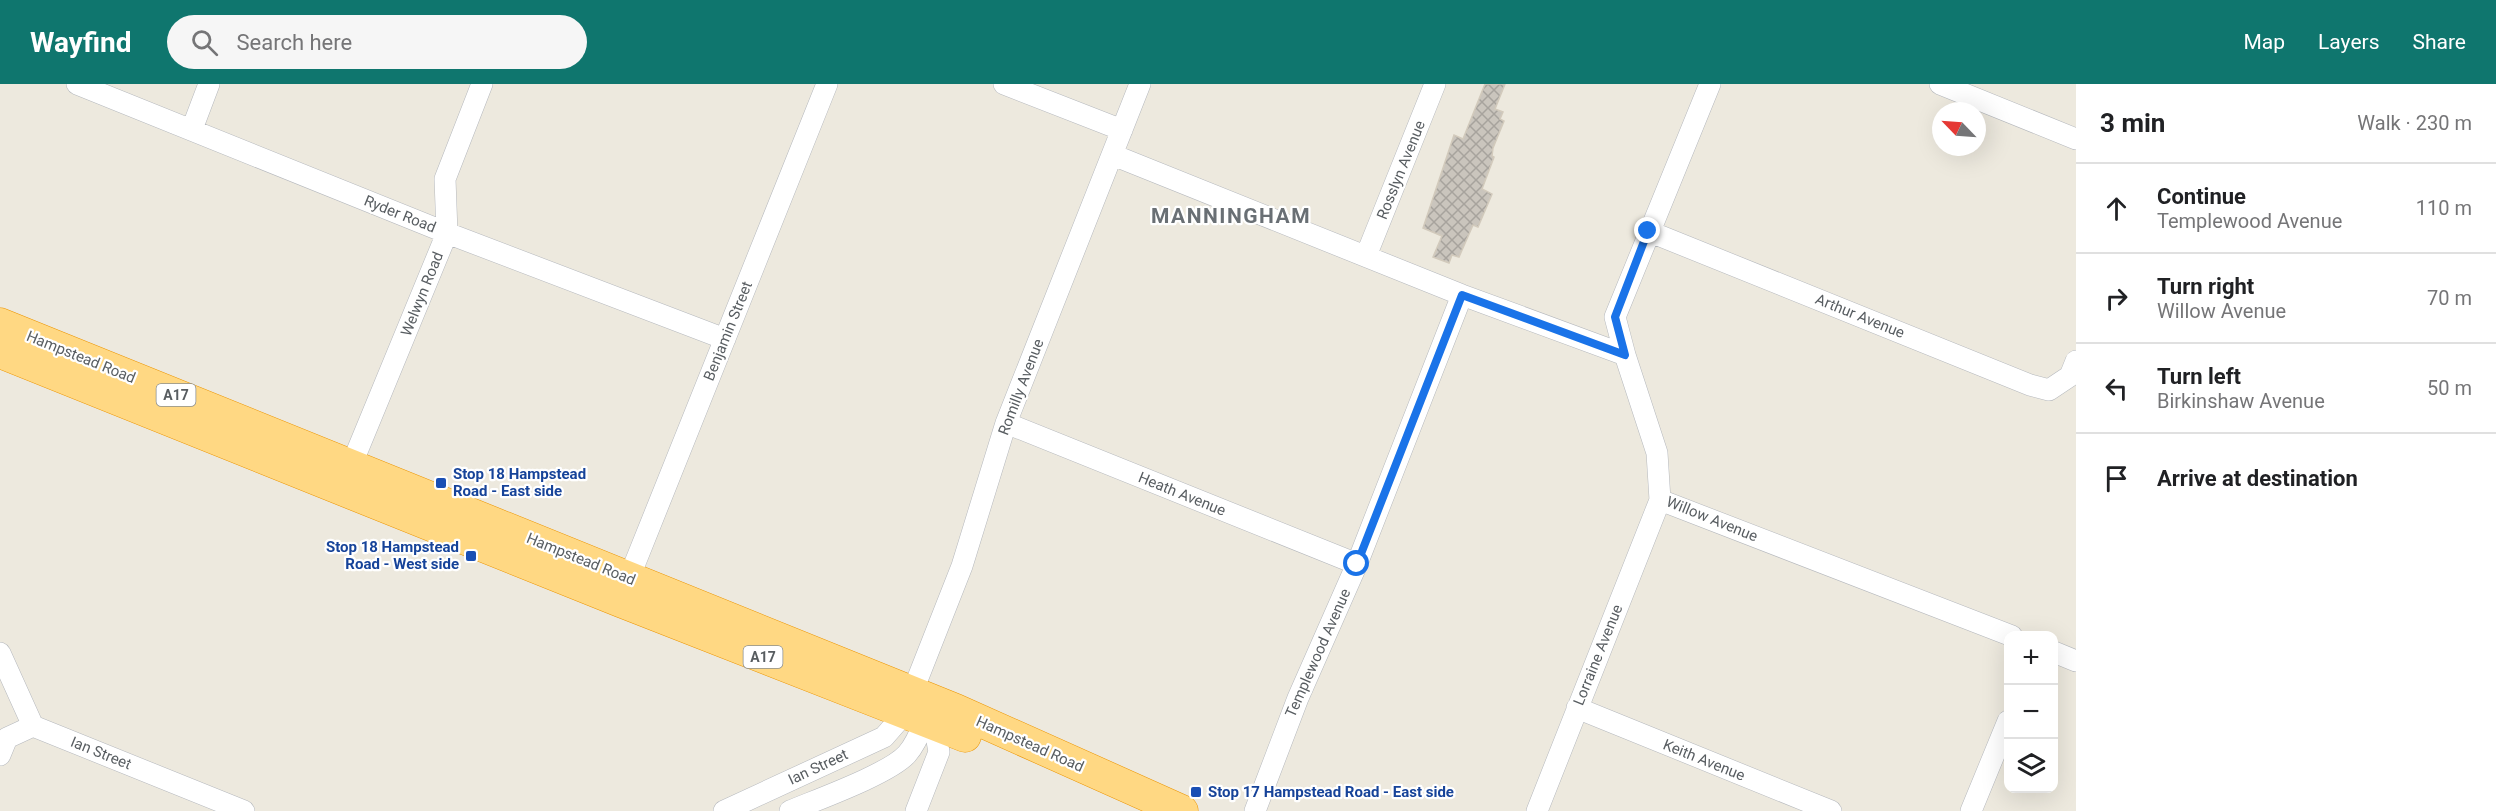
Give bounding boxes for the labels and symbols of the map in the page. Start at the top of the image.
north arrow [1932,102,1986,156]
street label: Rosslyn Avenue [1373,118,1429,222]
street label: Ryder Road [361,191,439,237]
district label: MANNINGHAM [1151,204,1311,228]
route end [1634,217,1660,243]
street label: Welwyn Road [397,249,447,339]
street label: Benjamin Street [700,279,756,383]
street label: Arthur Avenue [1813,290,1907,342]
street label: Hampstead Road [24,327,138,387]
street label: Romilly Avenue [994,336,1048,438]
road number: A17 [156,384,195,406]
place label: Stop 18 Hampstead Road - East side [453,465,586,500]
street label: Heath Avenue [1136,468,1228,520]
marker: Stop 18 Hampstead Road - East side [434,476,448,490]
street label: Willow Avenue [1664,493,1760,545]
street label: Hampstead Road [524,529,638,589]
place label: Stop 18 Hampstead Road - West side [326,538,459,573]
marker: Stop 18 Hampstead Road - West side [464,549,478,563]
route start [1343,550,1369,576]
street label: Templewood Avenue [1282,586,1354,720]
street label: Lorraine Avenue [1570,602,1626,708]
road number: A17 [744,646,783,668]
street label: Hampstead Road [973,712,1087,776]
street label: Ian Street [68,733,134,773]
street label: Keith Avenue [1660,735,1748,785]
street label: Ian Street [785,745,851,789]
place label: Stop 17 Hampstead Road - East side [1208,783,1454,801]
marker: Stop 17 Hampstead Road - East side [1189,785,1203,799]

